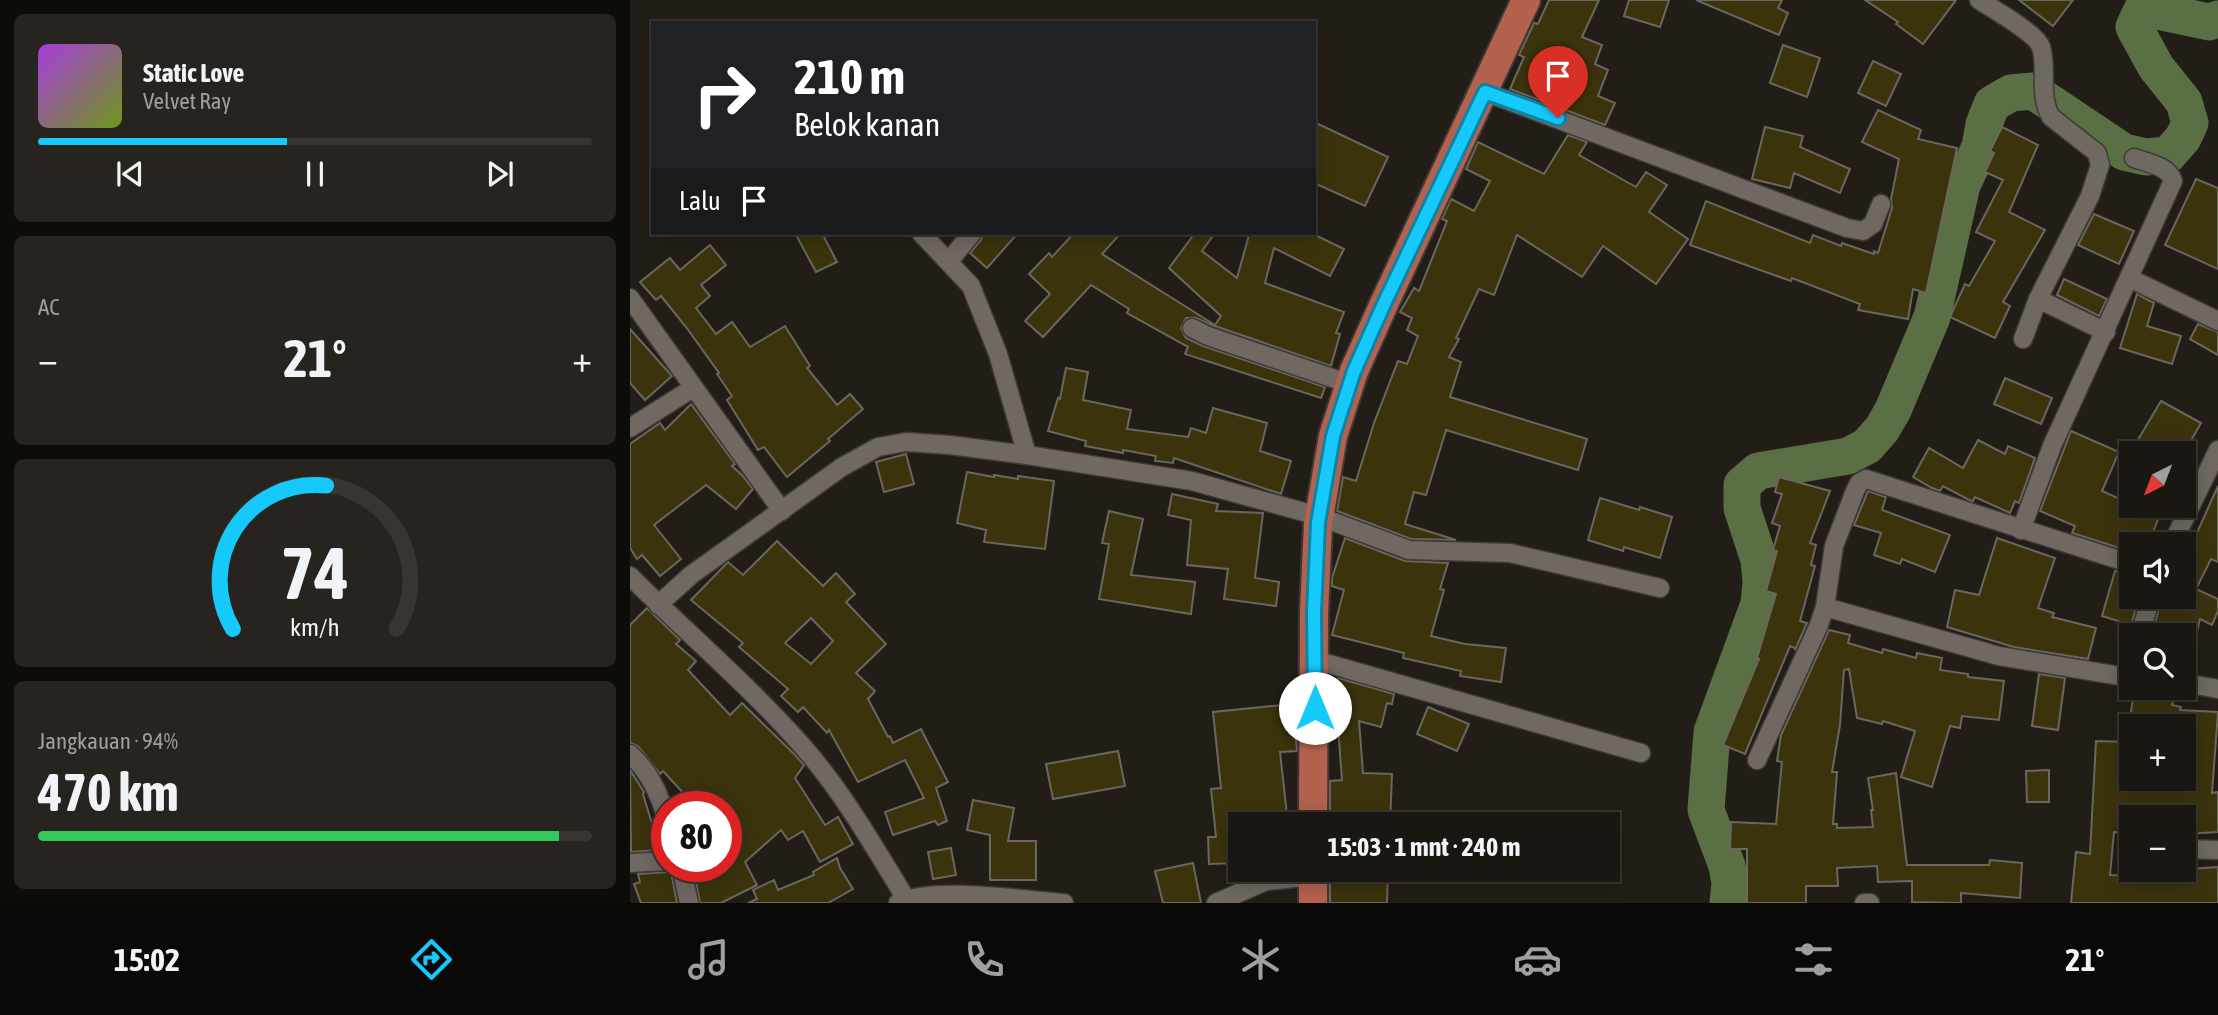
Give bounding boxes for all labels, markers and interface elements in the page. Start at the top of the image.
pin [1528,46,1588,118]
text: 210 m [794,48,905,104]
icon: right [679,49,770,140]
icon: arrive [1539,57,1577,95]
text: Static Love [143,58,244,88]
text: Velvet Ray [143,88,231,114]
text: Belok kanan [794,106,940,143]
icon: previous [111,155,149,193]
icon: pause [296,155,334,193]
icon: next [481,155,519,193]
icon: arrive [735,182,773,220]
text: Lalu [679,186,721,216]
text: AC [38,294,60,320]
text: 21° [283,328,347,388]
text: − [38,337,58,380]
text: + [572,337,592,380]
north arrow [2119,441,2196,518]
map controls [2119,441,2196,882]
text: 74 [281,531,349,614]
button: sound [2119,532,2196,609]
text: km/h [290,612,340,640]
button: search [2119,623,2196,700]
position arrow [1278,671,1352,745]
button: + [2119,714,2196,791]
text: Jangkauan · 94% [38,728,178,754]
text: 470 km [38,762,179,822]
speed limit sign: 80 [651,791,742,882]
button: − [2119,805,2196,882]
text: 15:03 · 1 mnt · 240 m [1328,832,1520,862]
icon: directions [407,935,456,984]
icon: music [684,935,733,984]
icon: phone [960,935,1009,984]
icon: climate [1236,935,1285,984]
icon: car [1513,935,1562,984]
icon: filters [1789,935,1838,984]
text: 15:02 [114,941,180,978]
text: 21° [2065,941,2104,978]

